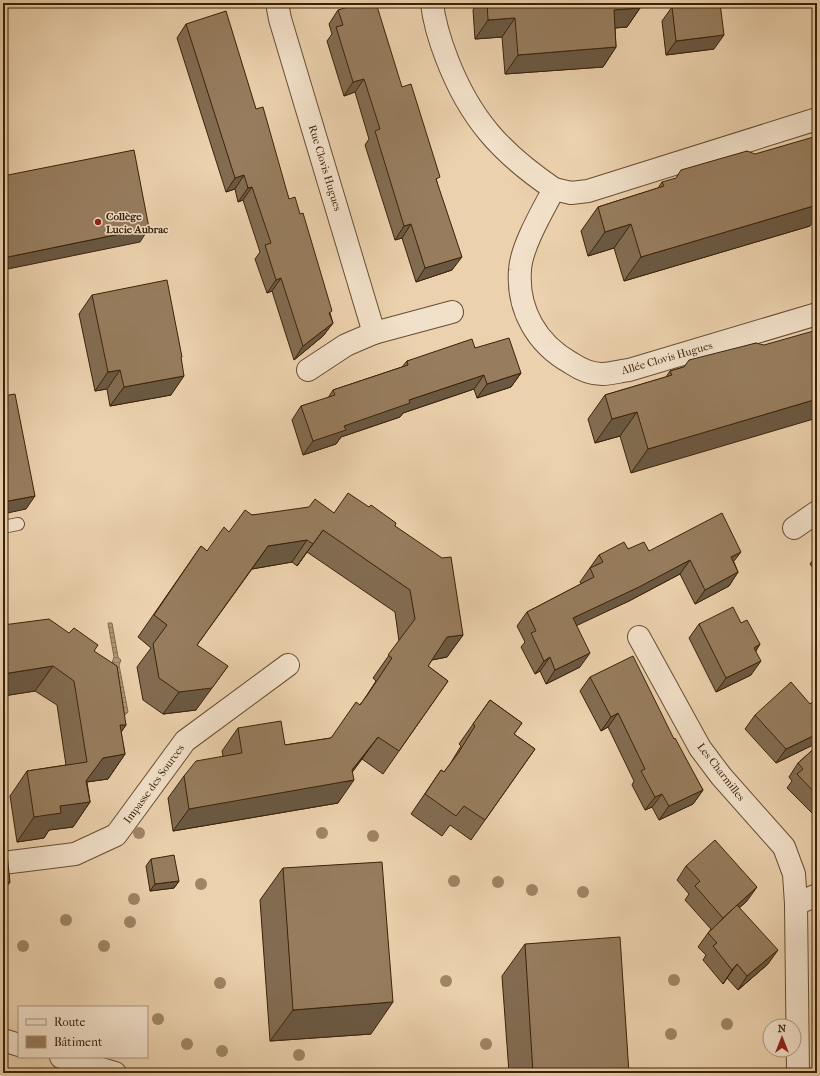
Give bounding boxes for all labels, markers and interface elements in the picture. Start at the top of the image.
street label: Rue Clovis Hugues [306,123,344,213]
place label: Collège Lucie Aubrac [106,210,168,236]
marker: Collège Lucie Aubrac [93,217,103,227]
street label: Allée Clovis Hugues [619,339,714,377]
street label: Les Charmilles [694,740,748,804]
street label: Impasse des Sources [121,742,187,826]
legend [18,1006,148,1058]
text: Route [54,1015,86,1029]
north arrow [762,1018,802,1058]
text: N [778,1022,787,1035]
text: Bâtiment [54,1035,103,1049]

